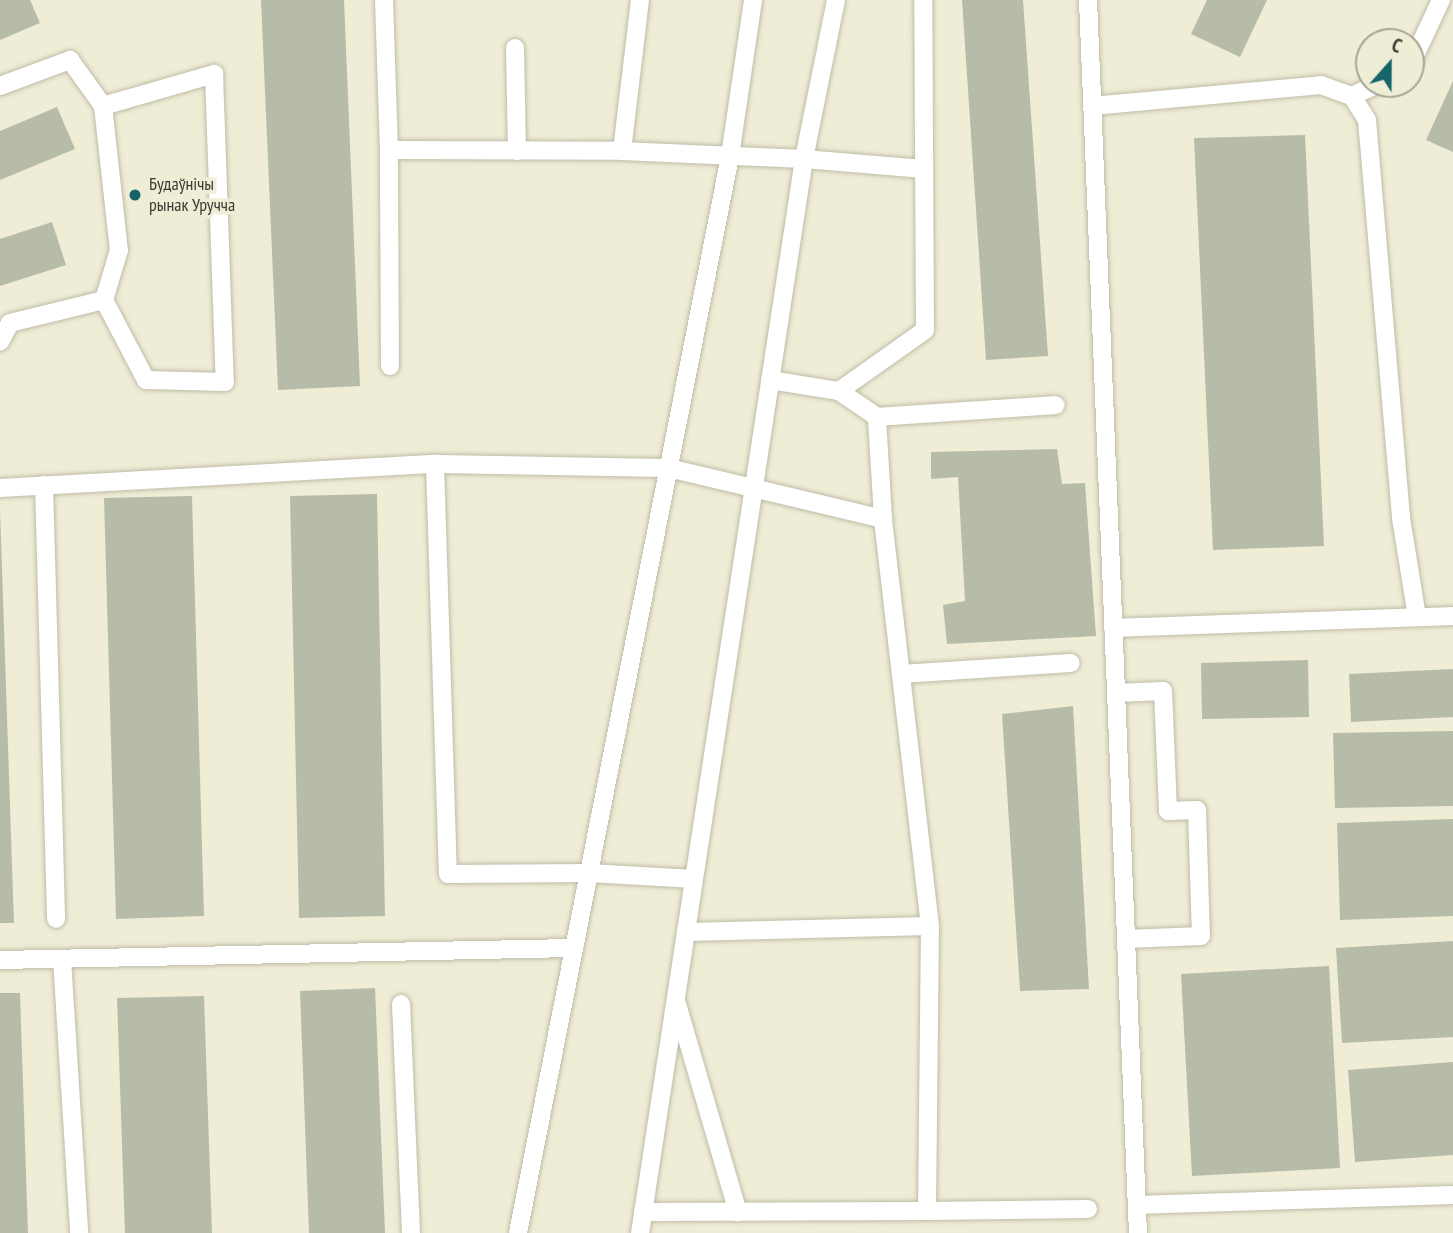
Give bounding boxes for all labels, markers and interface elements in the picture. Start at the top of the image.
north arrow [1355,28,1425,98]
text: С [1388,33,1405,58]
place label: Будаўнічы рынак Уручча [149,174,236,216]
marker: Будаўнічы рынак Уручча [127,187,143,203]

